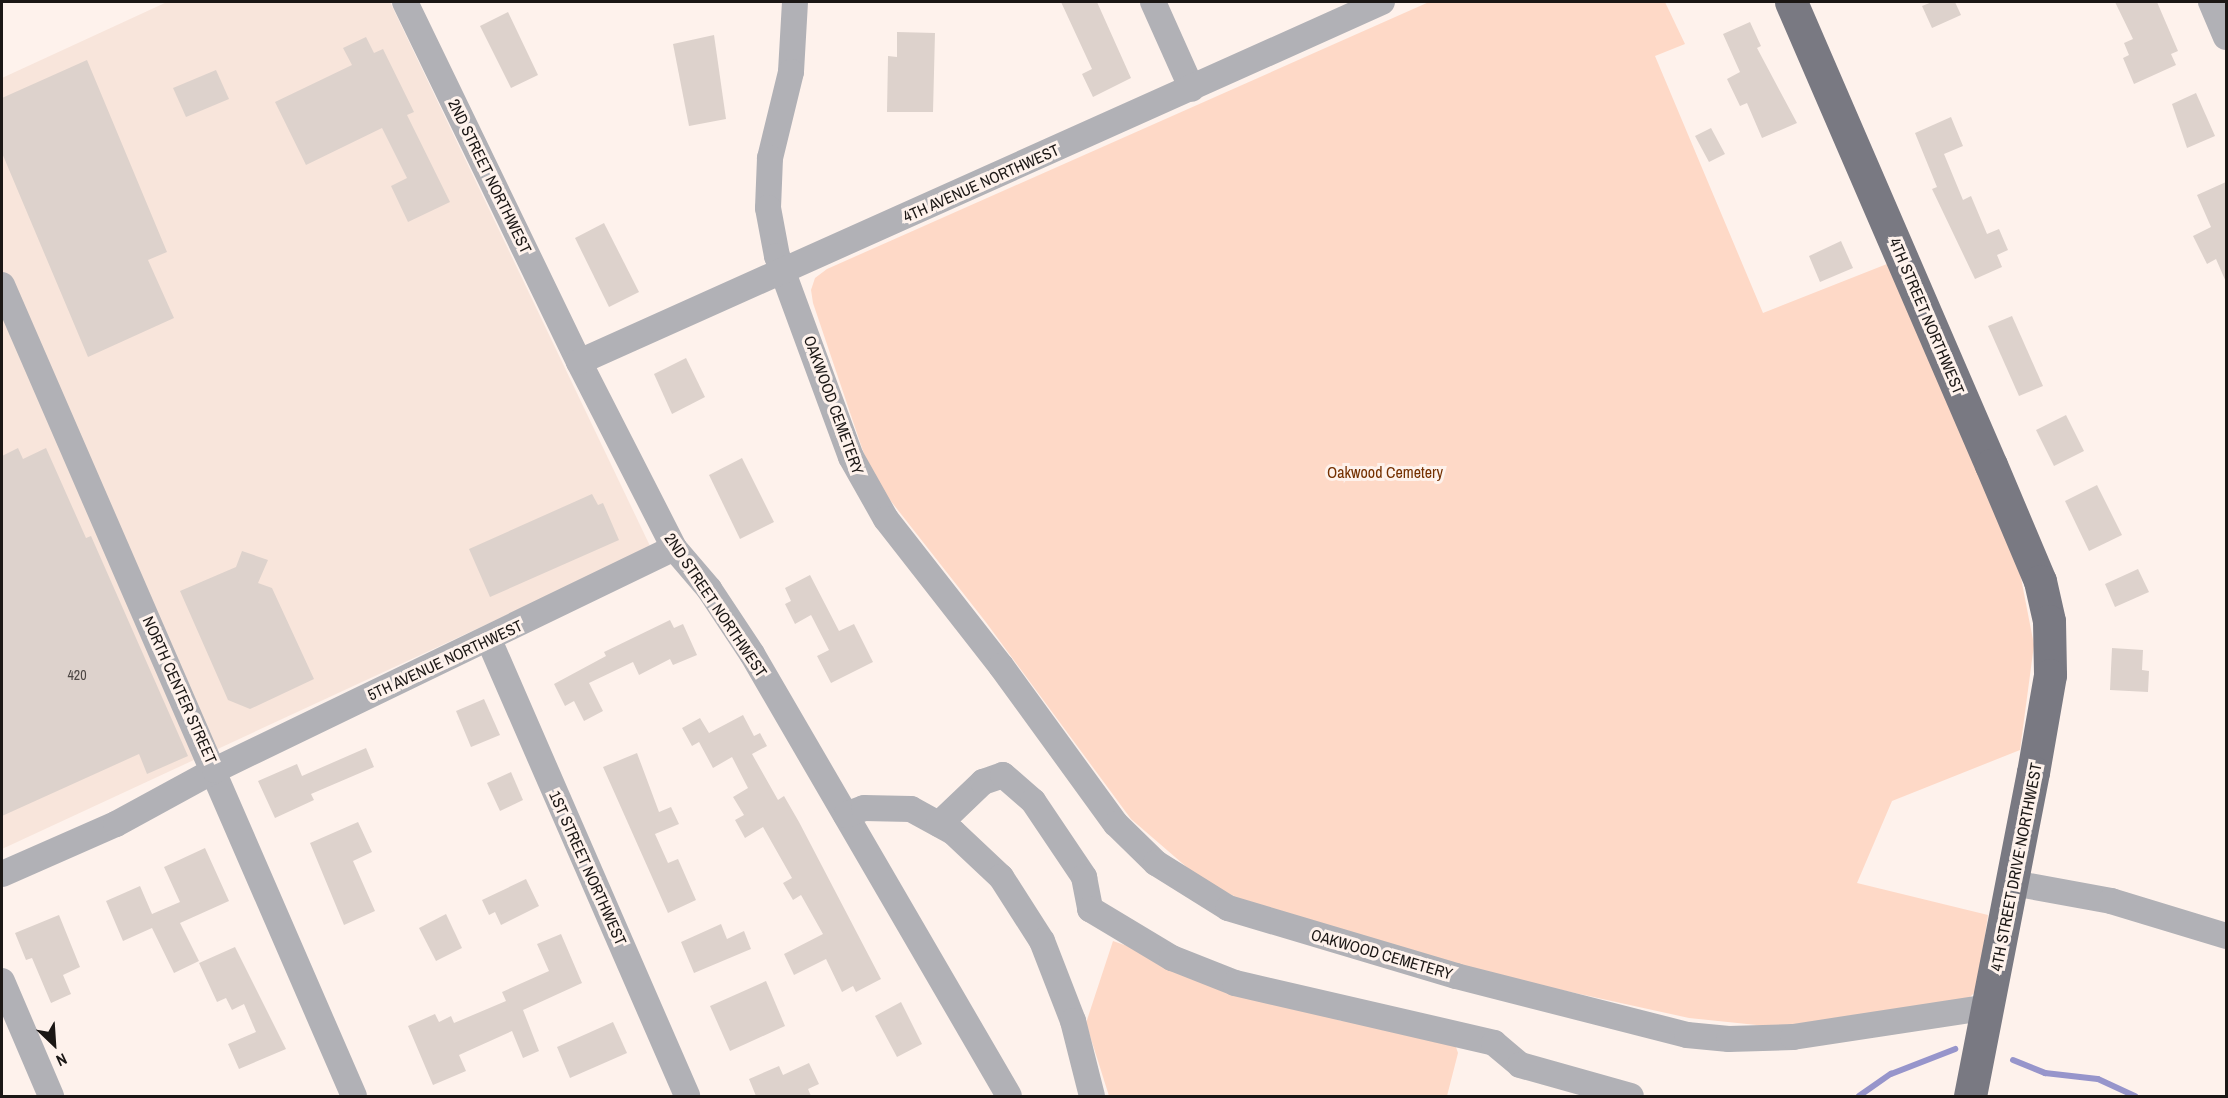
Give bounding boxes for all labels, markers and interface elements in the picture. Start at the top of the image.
street label: 2ND STREET NORTHWEST [444,96,536,256]
street label: 4TH AVENUE NORTHWEST [900,140,1062,226]
street label: 4TH STREET NORTHWEST [1885,235,1969,397]
street label: OAKWOOD CEMETERY [800,333,868,477]
park label: Oakwood Cemetery [1327,462,1443,482]
street label: 2ND STREET NORTHWEST [661,529,771,681]
street label: NORTH CENTER STREET [139,613,221,767]
street label: 5TH AVENUE NORTHWEST [364,616,526,704]
house number: 420 [67,667,87,683]
street label: 4TH STREET DRIVE NORTHWEST [1986,761,2046,973]
street label: 1ST STREET NORTHWEST [545,788,631,948]
street label: OAKWOOD CEMETERY [1309,925,1455,983]
north arrow [24,1014,84,1074]
text: N [53,1048,71,1072]

